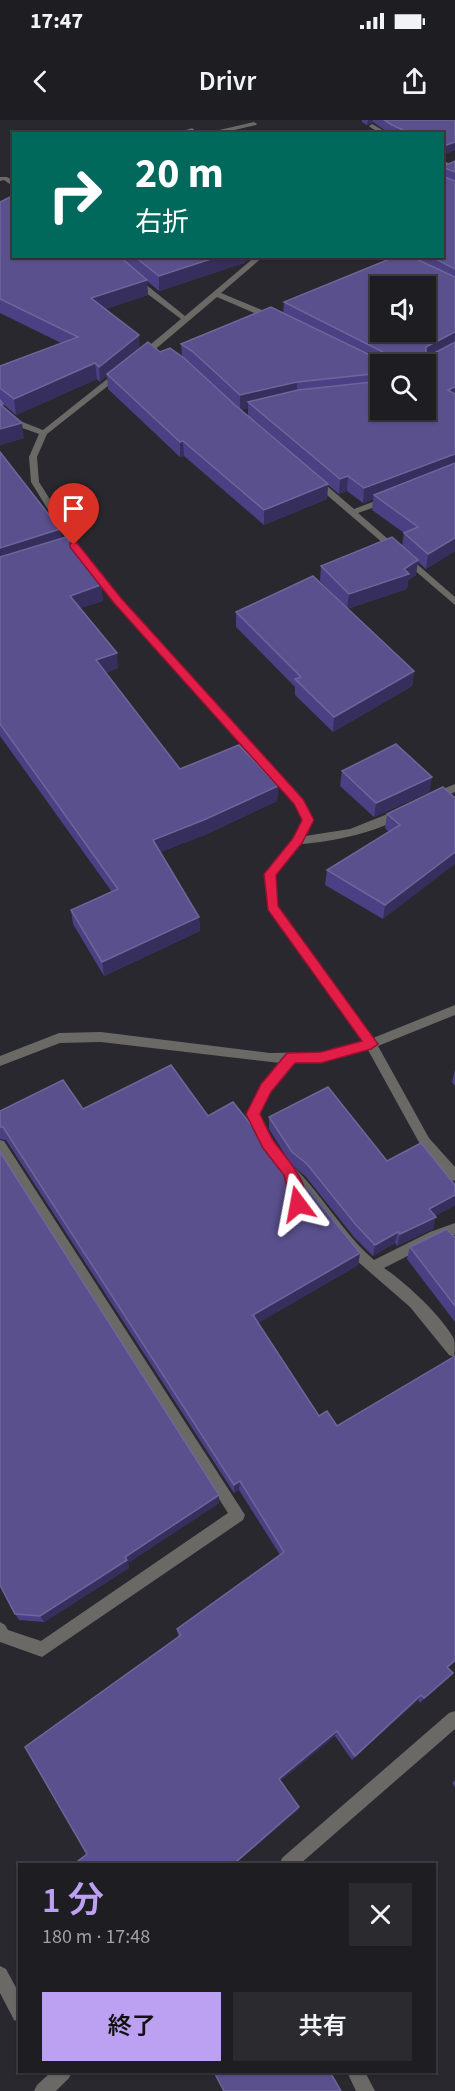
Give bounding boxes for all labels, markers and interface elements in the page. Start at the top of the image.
text: 17:47 [30,5,83,37]
text: Drivr [199,62,256,101]
icon: back [24,65,57,98]
icon: share [398,65,431,98]
text: 20 m [135,144,224,204]
icon: right [36,156,114,234]
text: 右折 [135,203,189,242]
map controls [370,276,436,420]
button: sound [370,276,436,342]
button: search [370,354,436,420]
pin [48,483,99,545]
icon: arrive [57,492,90,525]
position arrow [266,1172,330,1236]
text: 1 分 [42,1875,104,1926]
button: close [349,1883,412,1946]
text: 180 m · 17:48 [42,1923,150,1951]
button: 終了 [42,1992,221,2061]
button: 共有 [233,1992,412,2061]

